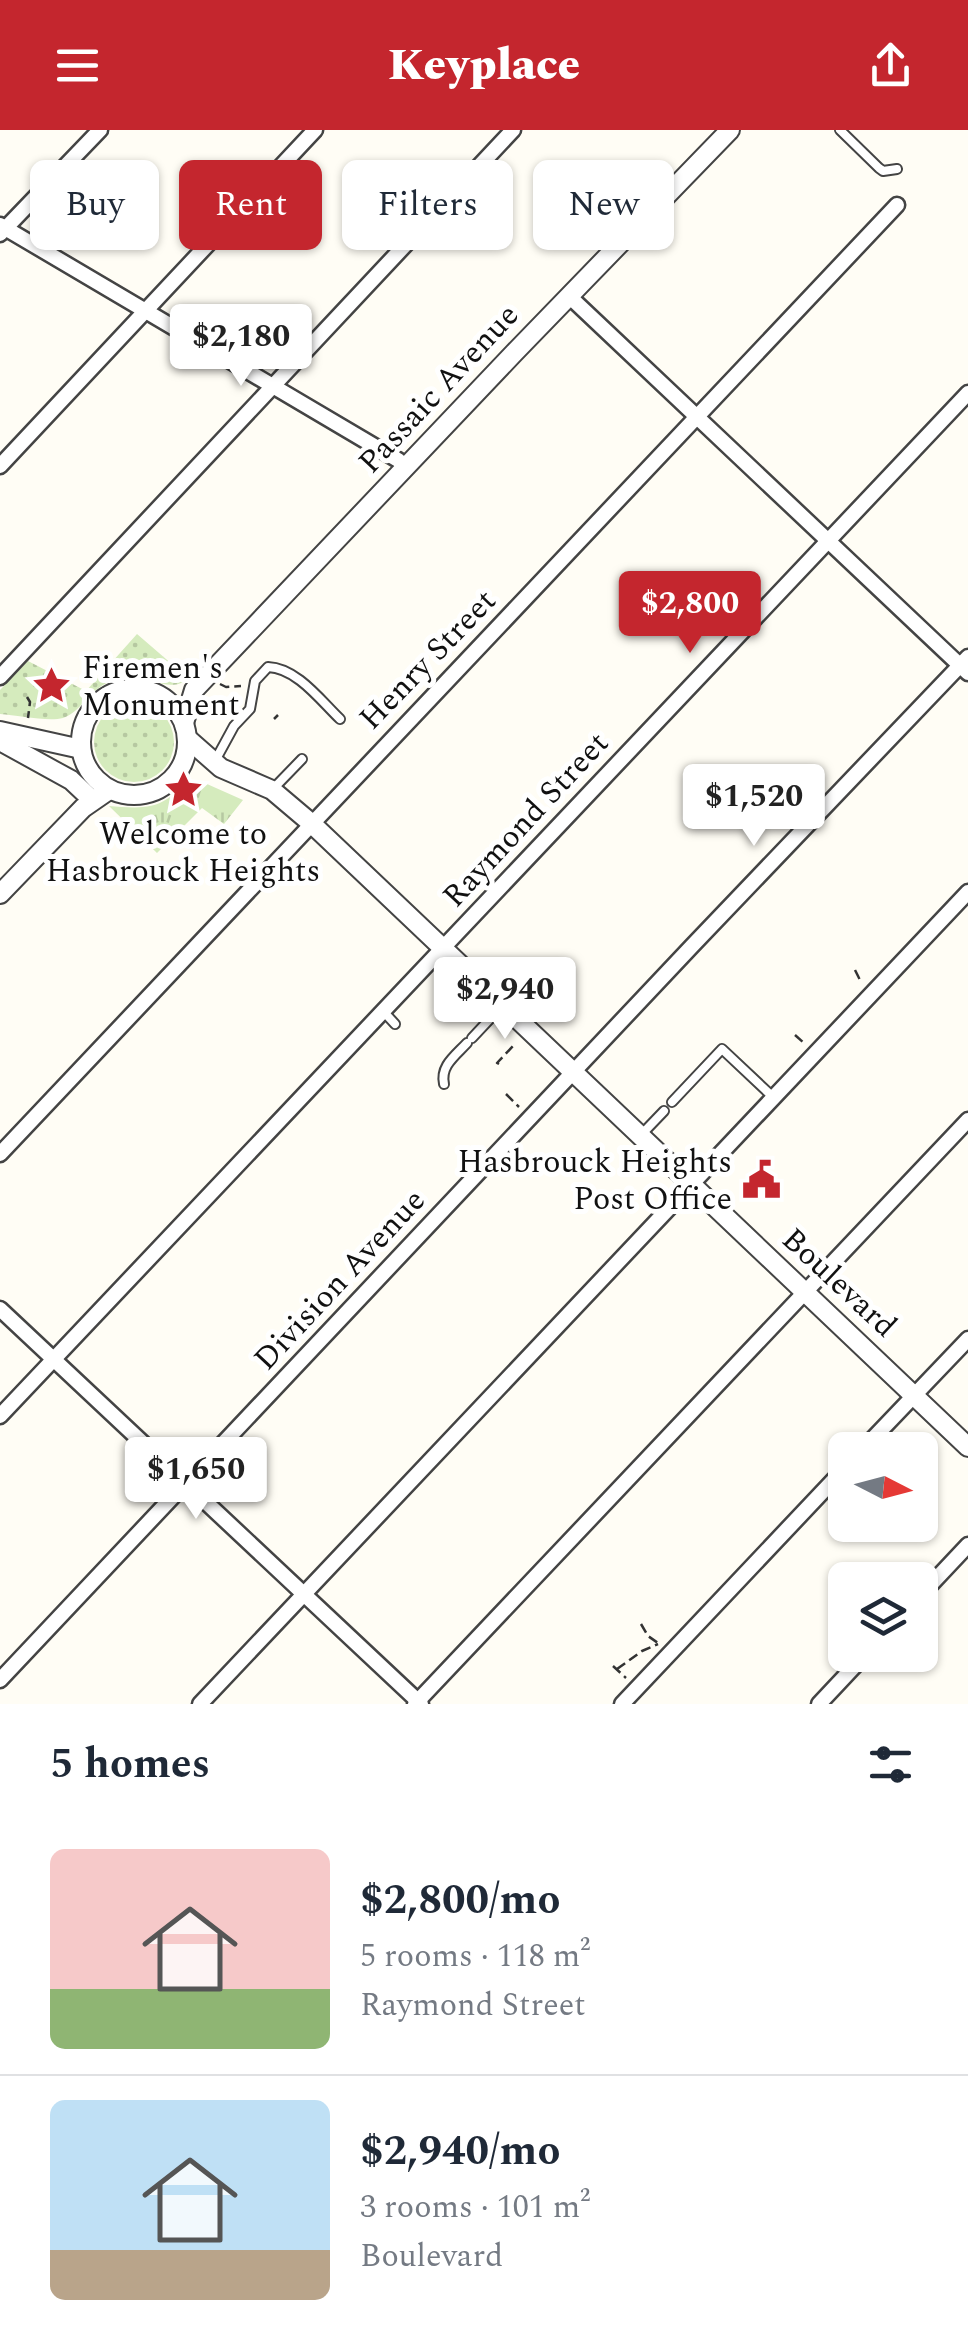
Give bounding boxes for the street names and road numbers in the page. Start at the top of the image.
street label: Passaic Avenue [347,293,531,485]
street label: Henry Street [348,578,508,742]
street label: Raymond Street [431,721,621,919]
street label: Division Avenue [242,1178,438,1382]
street label: Boulevard [770,1216,908,1350]

